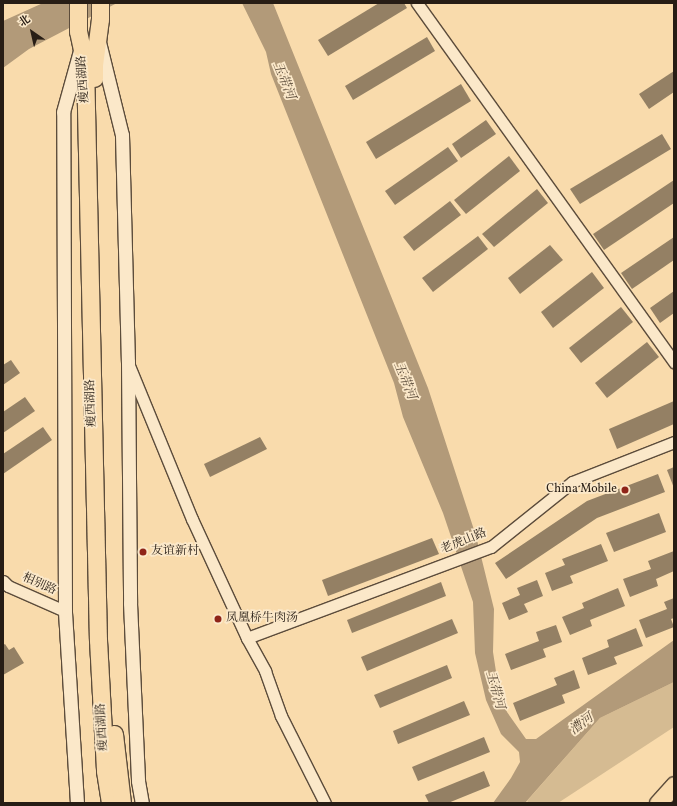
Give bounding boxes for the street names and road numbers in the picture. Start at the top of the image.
street label: 瘦西湖路 [75,55,93,103]
street label: 瘦西湖路 [84,379,100,427]
street label: 老虎山路 [439,526,489,558]
street label: 相别路 [20,571,58,599]
street label: 瘦西湖路 [95,703,111,751]

